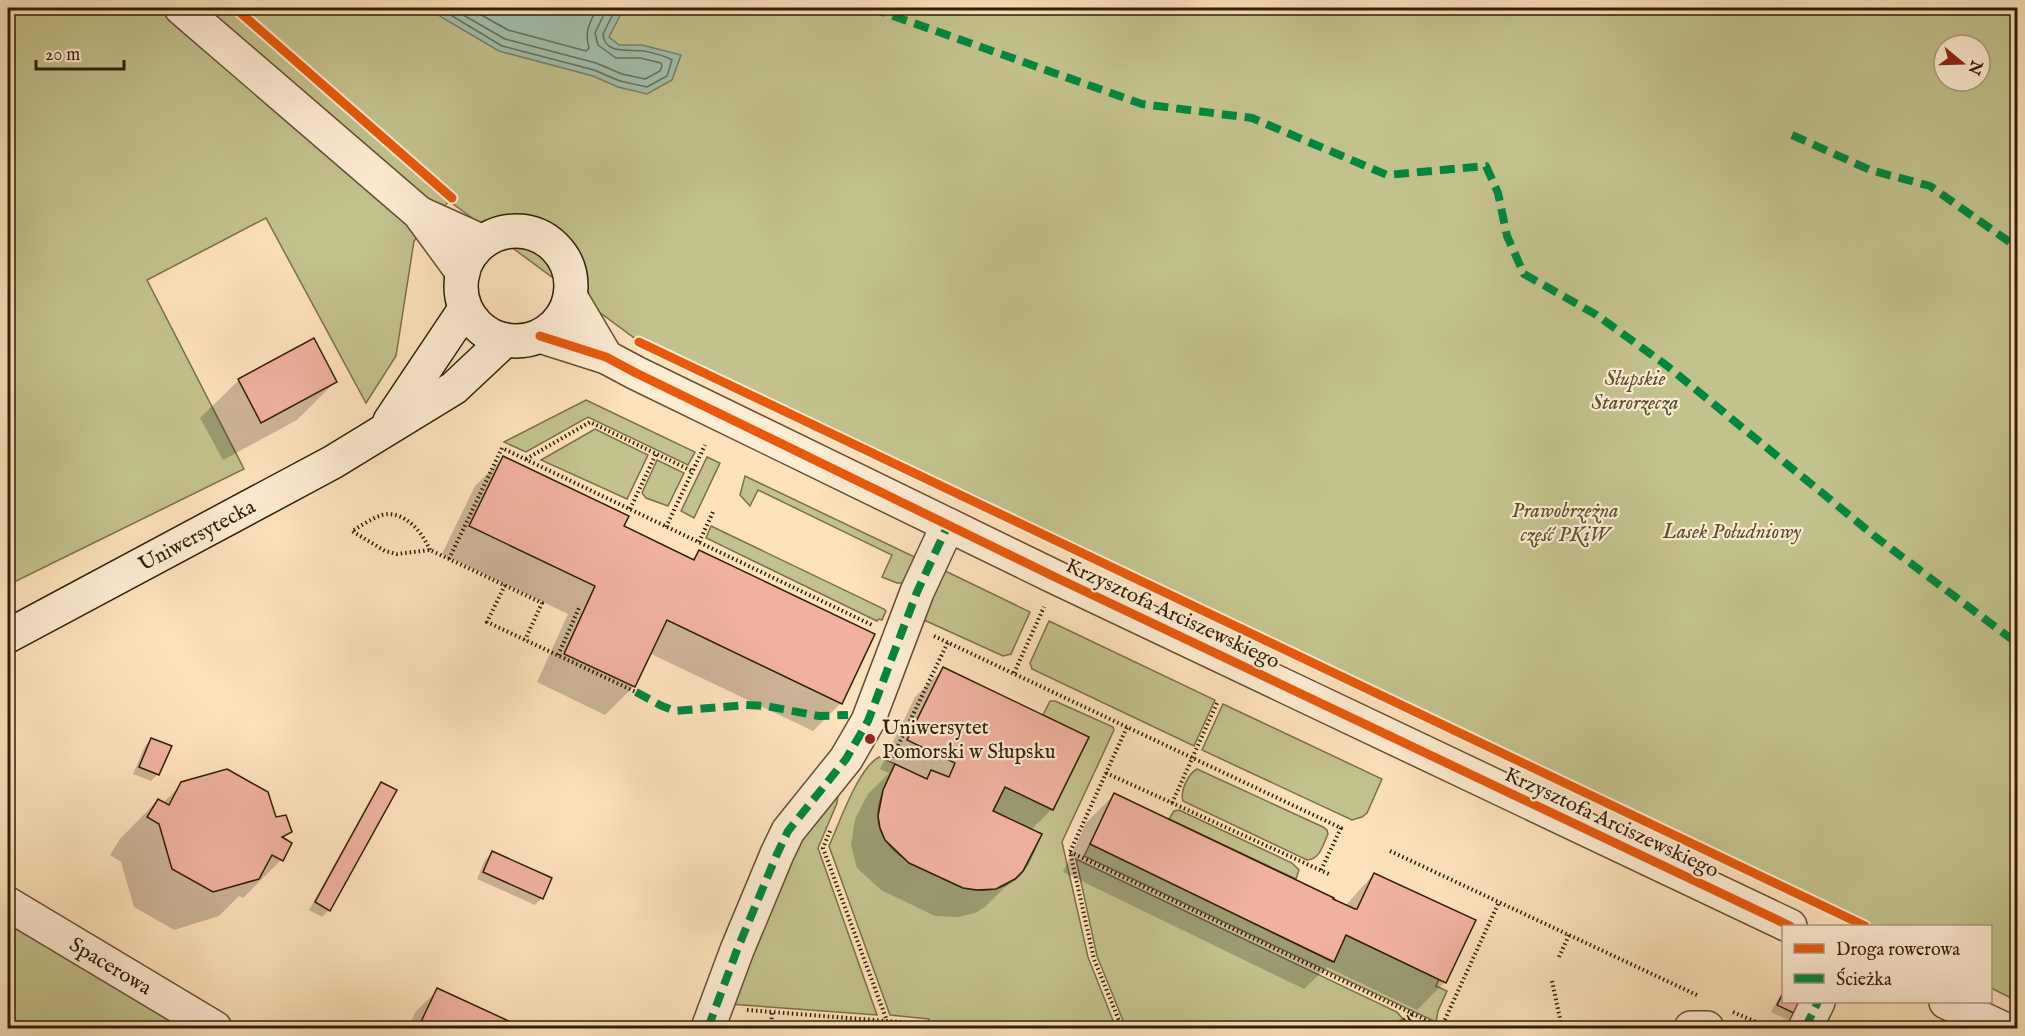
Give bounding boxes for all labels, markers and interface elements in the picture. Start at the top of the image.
scale bar [36,33,124,71]
north arrow [1932,33,1992,93]
text: 20 m [45,44,80,67]
text: N [1963,56,1986,77]
park label: Słupskie Starorzecza [1591,366,1679,417]
street label: Uniwersytecka [134,494,261,579]
park label: Prawobrzeżna część PKiW [1511,498,1619,549]
park label: Lasek Południowy [1662,519,1801,546]
street label: Krzysztofa Arciszewskiego [1061,553,1284,676]
place label: Uniwersytet Pomorski w Słupsku [882,715,1056,766]
marker: Uniwersytet Pomorski w Słupsku [863,732,877,746]
street label: Krzysztofa Arciszewskiego [1500,762,1723,885]
legend [1782,925,1992,1003]
street label: Spacerowa [64,932,157,1003]
text: Droga rowerowa [1836,939,1960,962]
text: Ścieżka [1836,967,1892,992]

